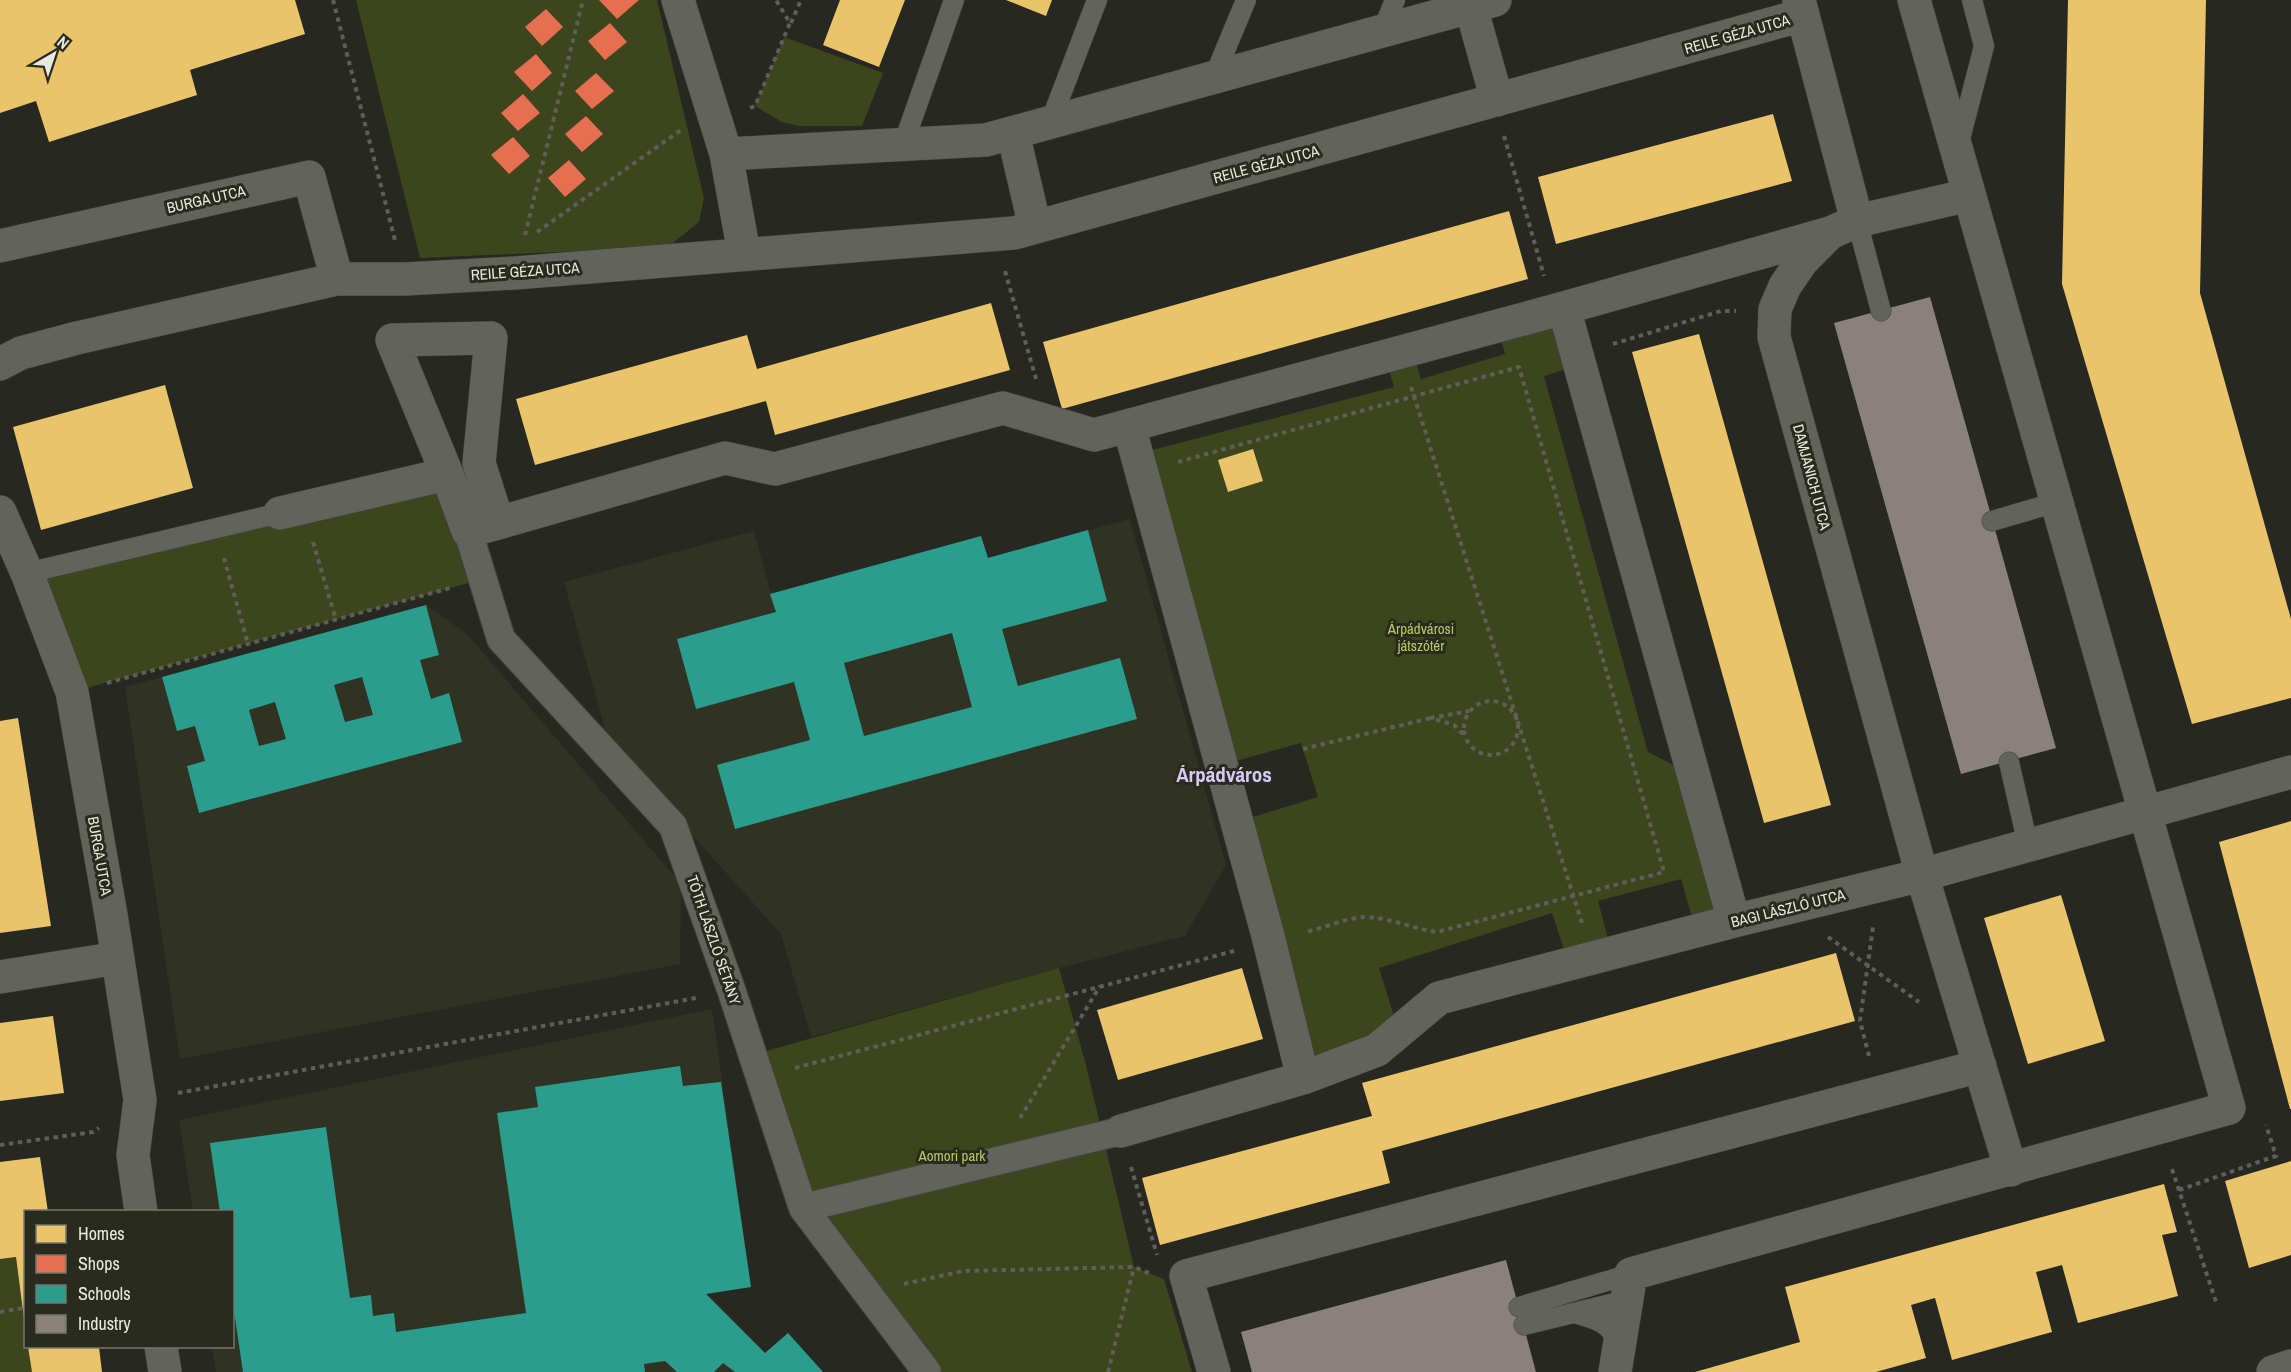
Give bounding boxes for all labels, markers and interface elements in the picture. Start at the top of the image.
street label: REILE GÉZA UTCA [1682,9,1793,59]
north arrow [24,24,84,84]
text: N [53,31,74,54]
street label: REILE GÉZA UTCA [1211,140,1322,188]
street label: BURGA UTCA [165,180,248,218]
street label: REILE GÉZA UTCA [470,257,581,285]
street label: DAMJANICH UTCA [1788,422,1836,533]
park label: Árpádvárosi játszótér [1387,618,1454,656]
district label: Árpádváros [1176,760,1272,789]
street label: BURGA UTCA [83,815,117,898]
street label: TÓTH LÁSZLÓ SÉTÁNY [682,872,746,1008]
street label: BAGI LÁSZLÓ UTCA [1729,883,1848,932]
park label: Aomori park [918,1145,986,1166]
legend [24,1210,234,1348]
text: Homes [78,1221,125,1246]
text: Shops [78,1251,120,1276]
text: Schools [78,1281,131,1306]
text: Industry [78,1311,131,1336]

